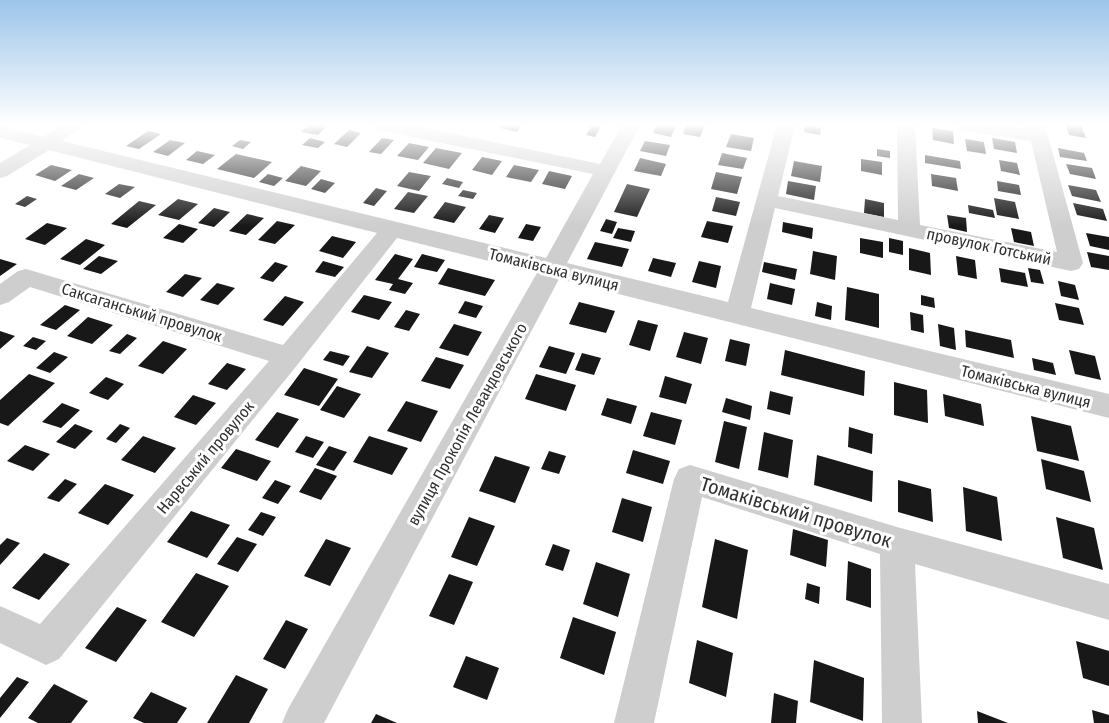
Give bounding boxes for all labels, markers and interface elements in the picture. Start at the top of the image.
street label: провулок Готський [925,224,1053,269]
street label: Томаківська вулиця [487,244,621,295]
street label: Саксаганський провулок [59,279,225,346]
street label: вулиця Прокопія Левандовського [404,320,531,529]
street label: Томаківська вулиця [959,361,1093,412]
street label: Нарвський провулок [153,397,258,517]
street label: Томаківський провулок [697,471,895,553]

